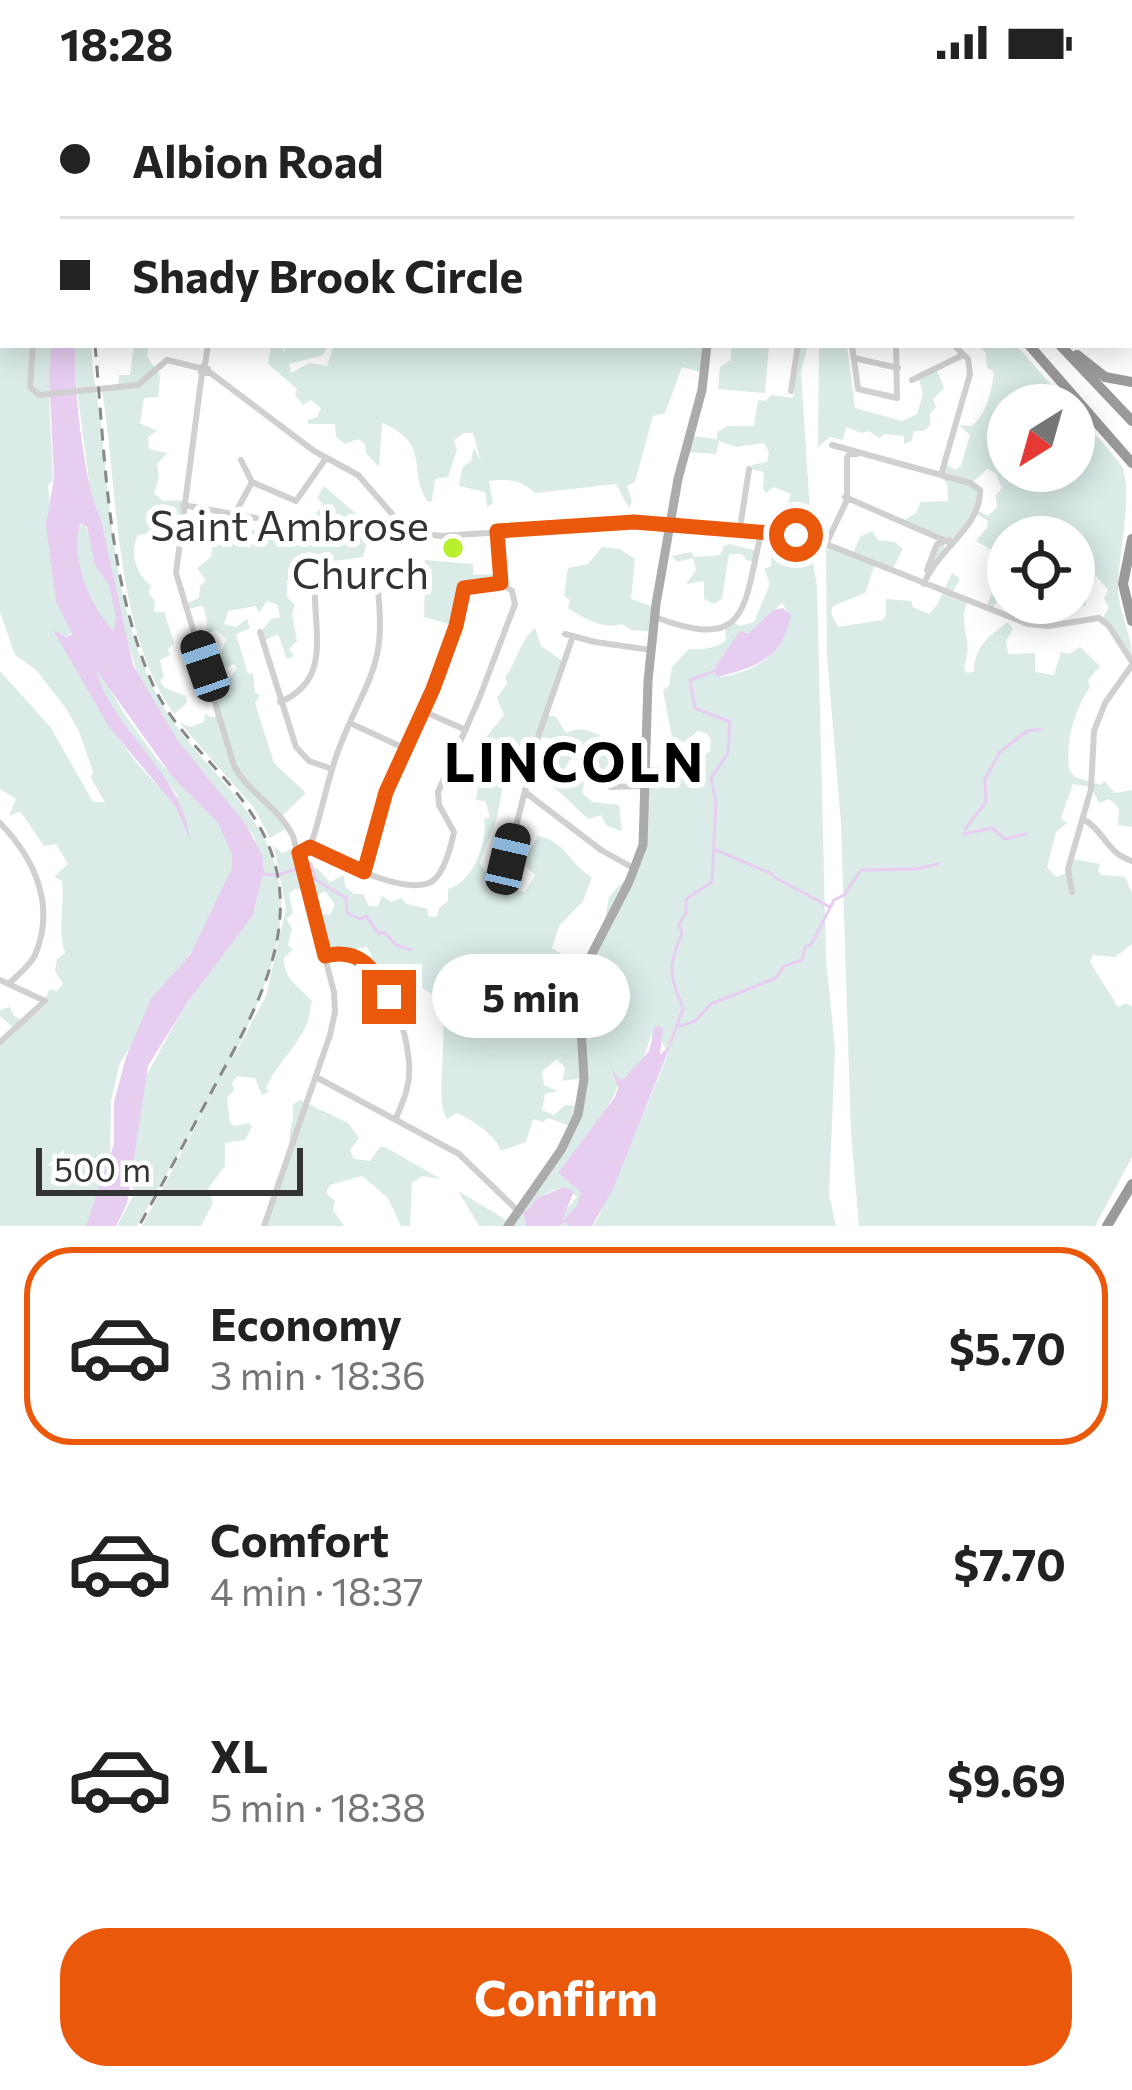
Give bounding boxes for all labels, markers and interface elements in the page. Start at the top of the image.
text: 18:28 [60,15,173,70]
text: Albion Road [132,132,384,187]
text: Shady Brook Circle [132,247,523,302]
north arrow [987,384,1095,492]
map controls [987,384,1095,624]
place label: Saint Ambrose Church [150,498,429,598]
route start [769,508,823,562]
button: locate [987,516,1095,624]
marker: Saint Ambrose Church [440,535,466,561]
car [176,626,234,706]
district label: LINCOLN [444,727,706,793]
car [482,820,534,898]
callout: 5 min [431,955,629,1039]
route end [362,970,416,1024]
text: 5 min [482,972,580,1020]
scale bar [36,1142,303,1195]
text: 500 m [54,1148,151,1189]
icon: car [66,1292,174,1400]
text: Economy [210,1295,402,1350]
text: $5.70 [949,1319,1066,1374]
text: 3 min · 18:36 [210,1350,426,1398]
icon: car [66,1508,174,1616]
text: Comfort [210,1511,389,1566]
text: $7.70 [953,1535,1066,1590]
text: 4 min · 18:37 [210,1566,424,1614]
icon: car [66,1724,174,1832]
text: XL [210,1727,268,1782]
text: $9.69 [947,1751,1066,1806]
text: 5 min · 18:38 [210,1782,426,1830]
button: Confirm [60,1928,1072,2066]

